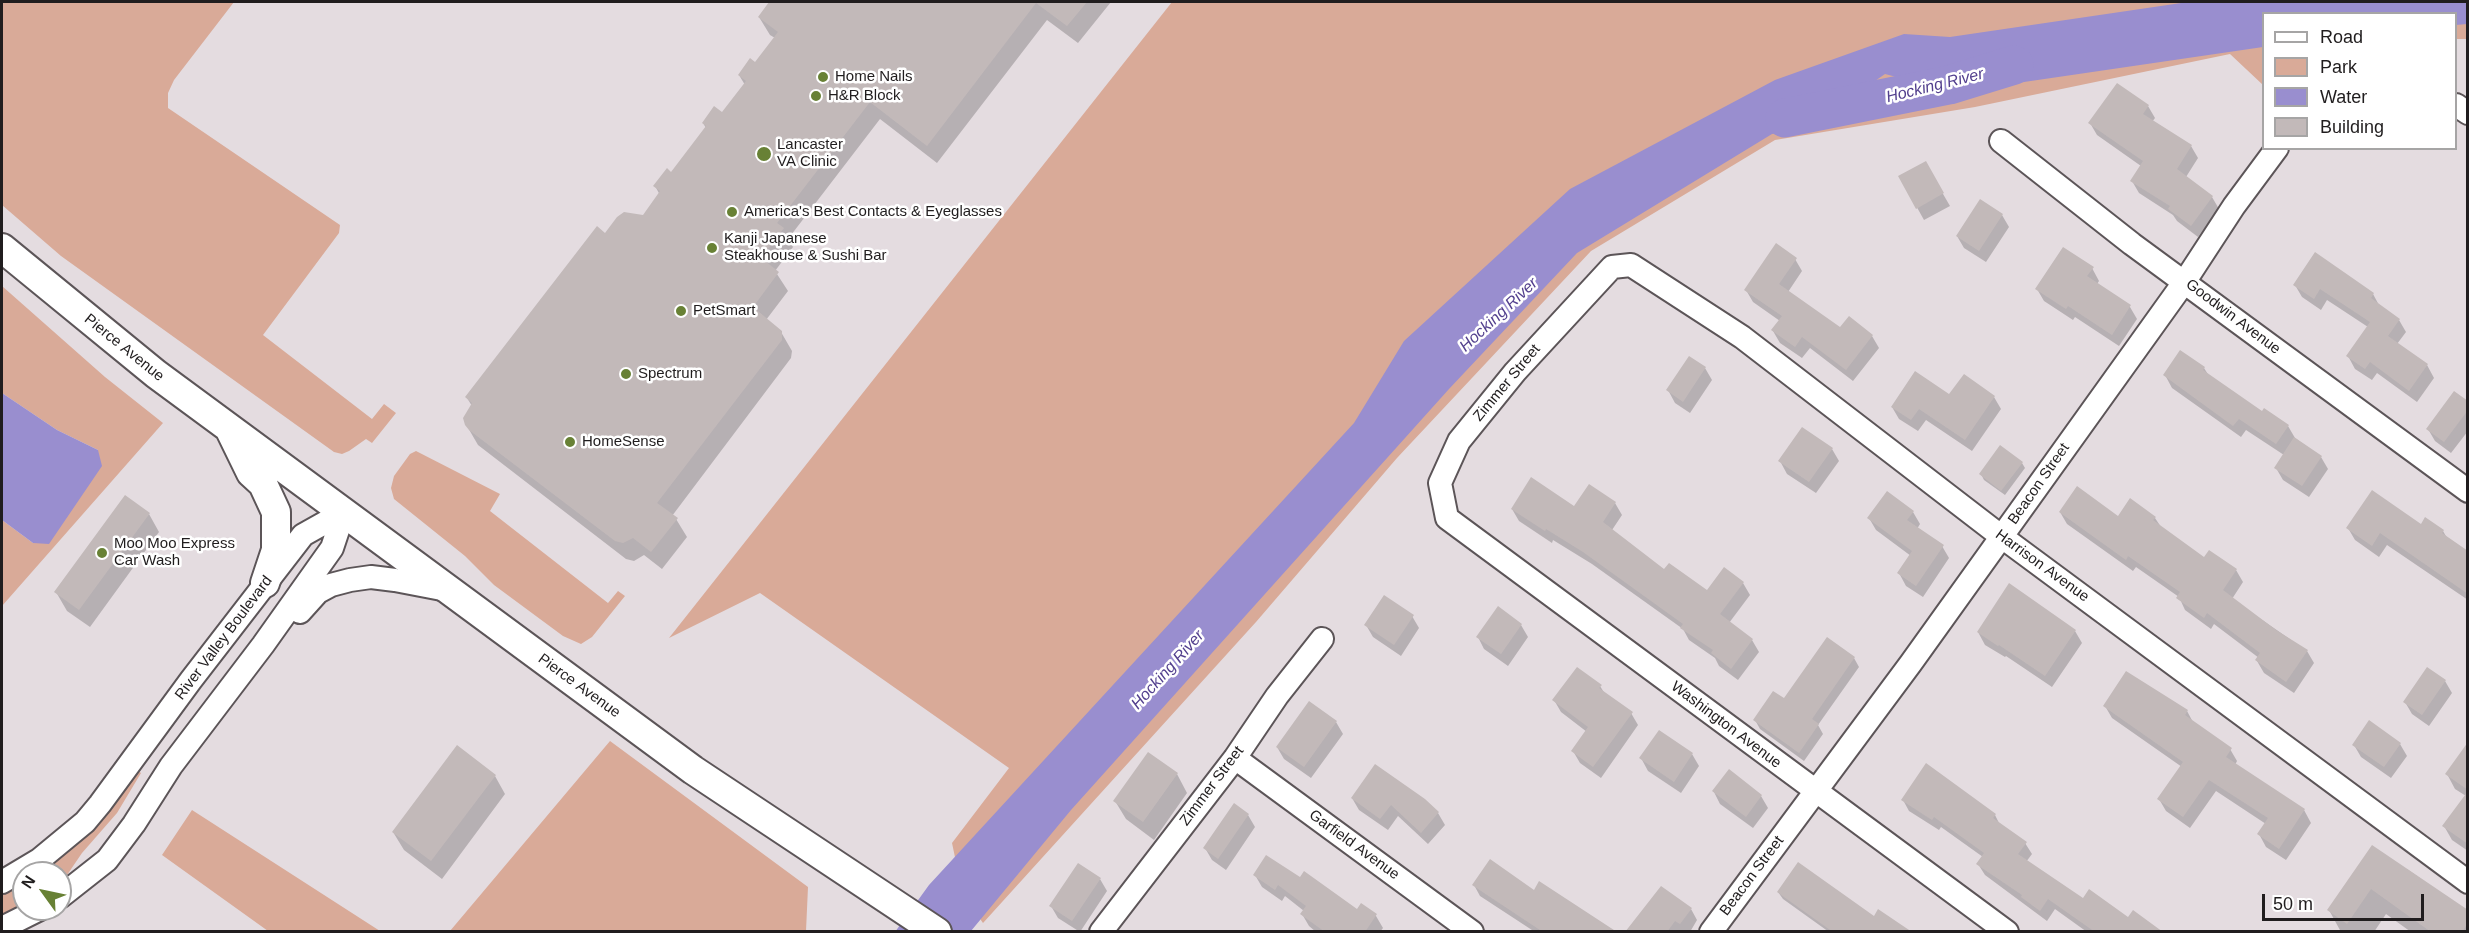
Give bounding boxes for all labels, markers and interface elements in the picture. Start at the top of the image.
legend [2262,12,2457,150]
text: Road [2320,27,2363,47]
text: Park [2320,57,2357,77]
water label: Hocking River [1884,65,1986,107]
place label: Home Nails [835,68,913,86]
marker: Home Nails [816,70,830,84]
place label: H&R Block [828,87,901,105]
text: Water [2320,87,2367,107]
marker: H&R Block [809,89,823,103]
text: Building [2320,117,2384,137]
place label: Lancaster VA Clinic [777,136,843,171]
marker: Lancaster VA Clinic [755,145,773,163]
place label: America's Best Contacts & Eyeglasses [744,203,1002,221]
marker: America's Best Contacts & Eyeglasses [725,205,739,219]
place label: Kanji Japanese Steakhouse & Sushi Bar [724,230,887,265]
marker: Kanji Japanese Steakhouse & Sushi Bar [705,241,719,255]
water label: Hocking River [1456,274,1542,356]
street label: Goodwin Avenue [2182,276,2284,358]
place label: PetSmart [693,302,756,320]
marker: PetSmart [674,304,688,318]
street label: Pierce Avenue [81,310,167,386]
street label: Zimmer Street [1470,341,1544,425]
place label: Spectrum [638,365,702,383]
marker: Spectrum [619,367,633,381]
place label: HomeSense [582,433,665,451]
marker: HomeSense [563,435,577,449]
street label: Beacon Street [2004,440,2074,528]
street label: Harrison Avenue [1992,526,2092,606]
place label: Moo Moo Express Car Wash [114,535,235,570]
marker: Moo Moo Express Car Wash [95,546,109,560]
street label: River Valley Boulevard [171,572,277,704]
water label: Hocking River [1128,627,1208,713]
street label: Pierce Avenue [534,650,624,722]
street label: Washington Avenue [1667,678,1785,772]
street label: Zimmer Street [1176,743,1248,829]
street label: Garfield Avenue [1305,806,1403,884]
street label: Beacon Street [1716,833,1788,919]
north arrow [12,861,72,921]
text: N [18,873,38,891]
scale bar [2265,882,2427,920]
text: 50 m [2273,894,2313,914]

